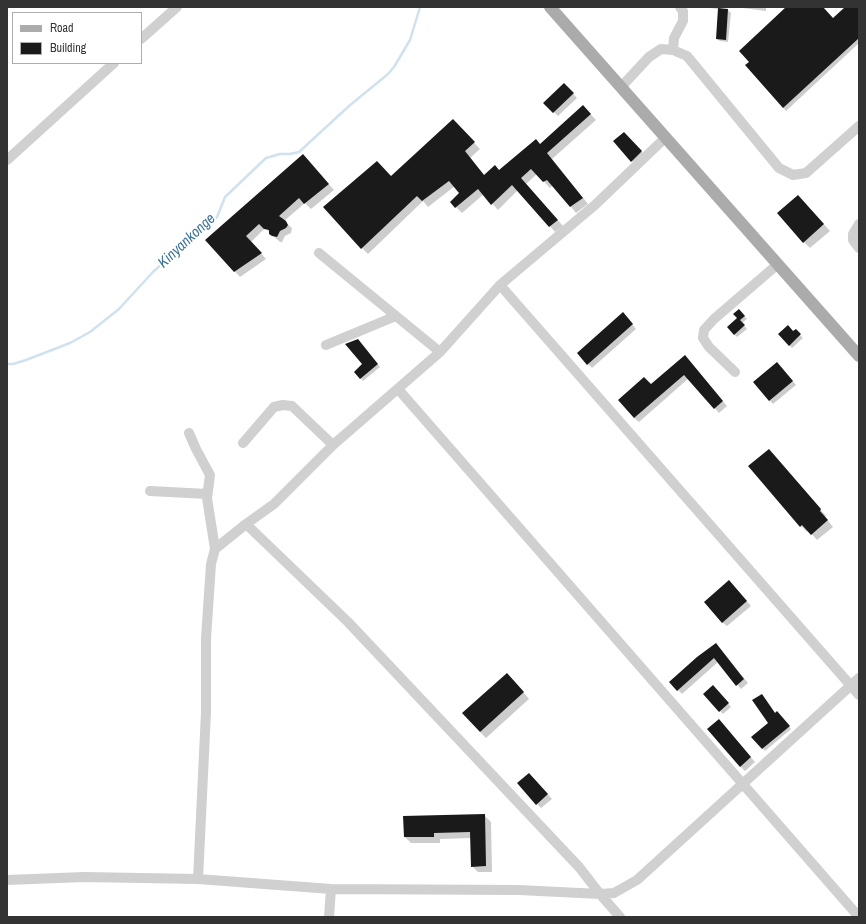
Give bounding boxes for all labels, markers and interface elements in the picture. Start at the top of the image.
legend [12,12,142,64]
text: Road [50,20,74,36]
text: Building [50,40,86,56]
water label: Kinyankonge [155,210,219,272]

